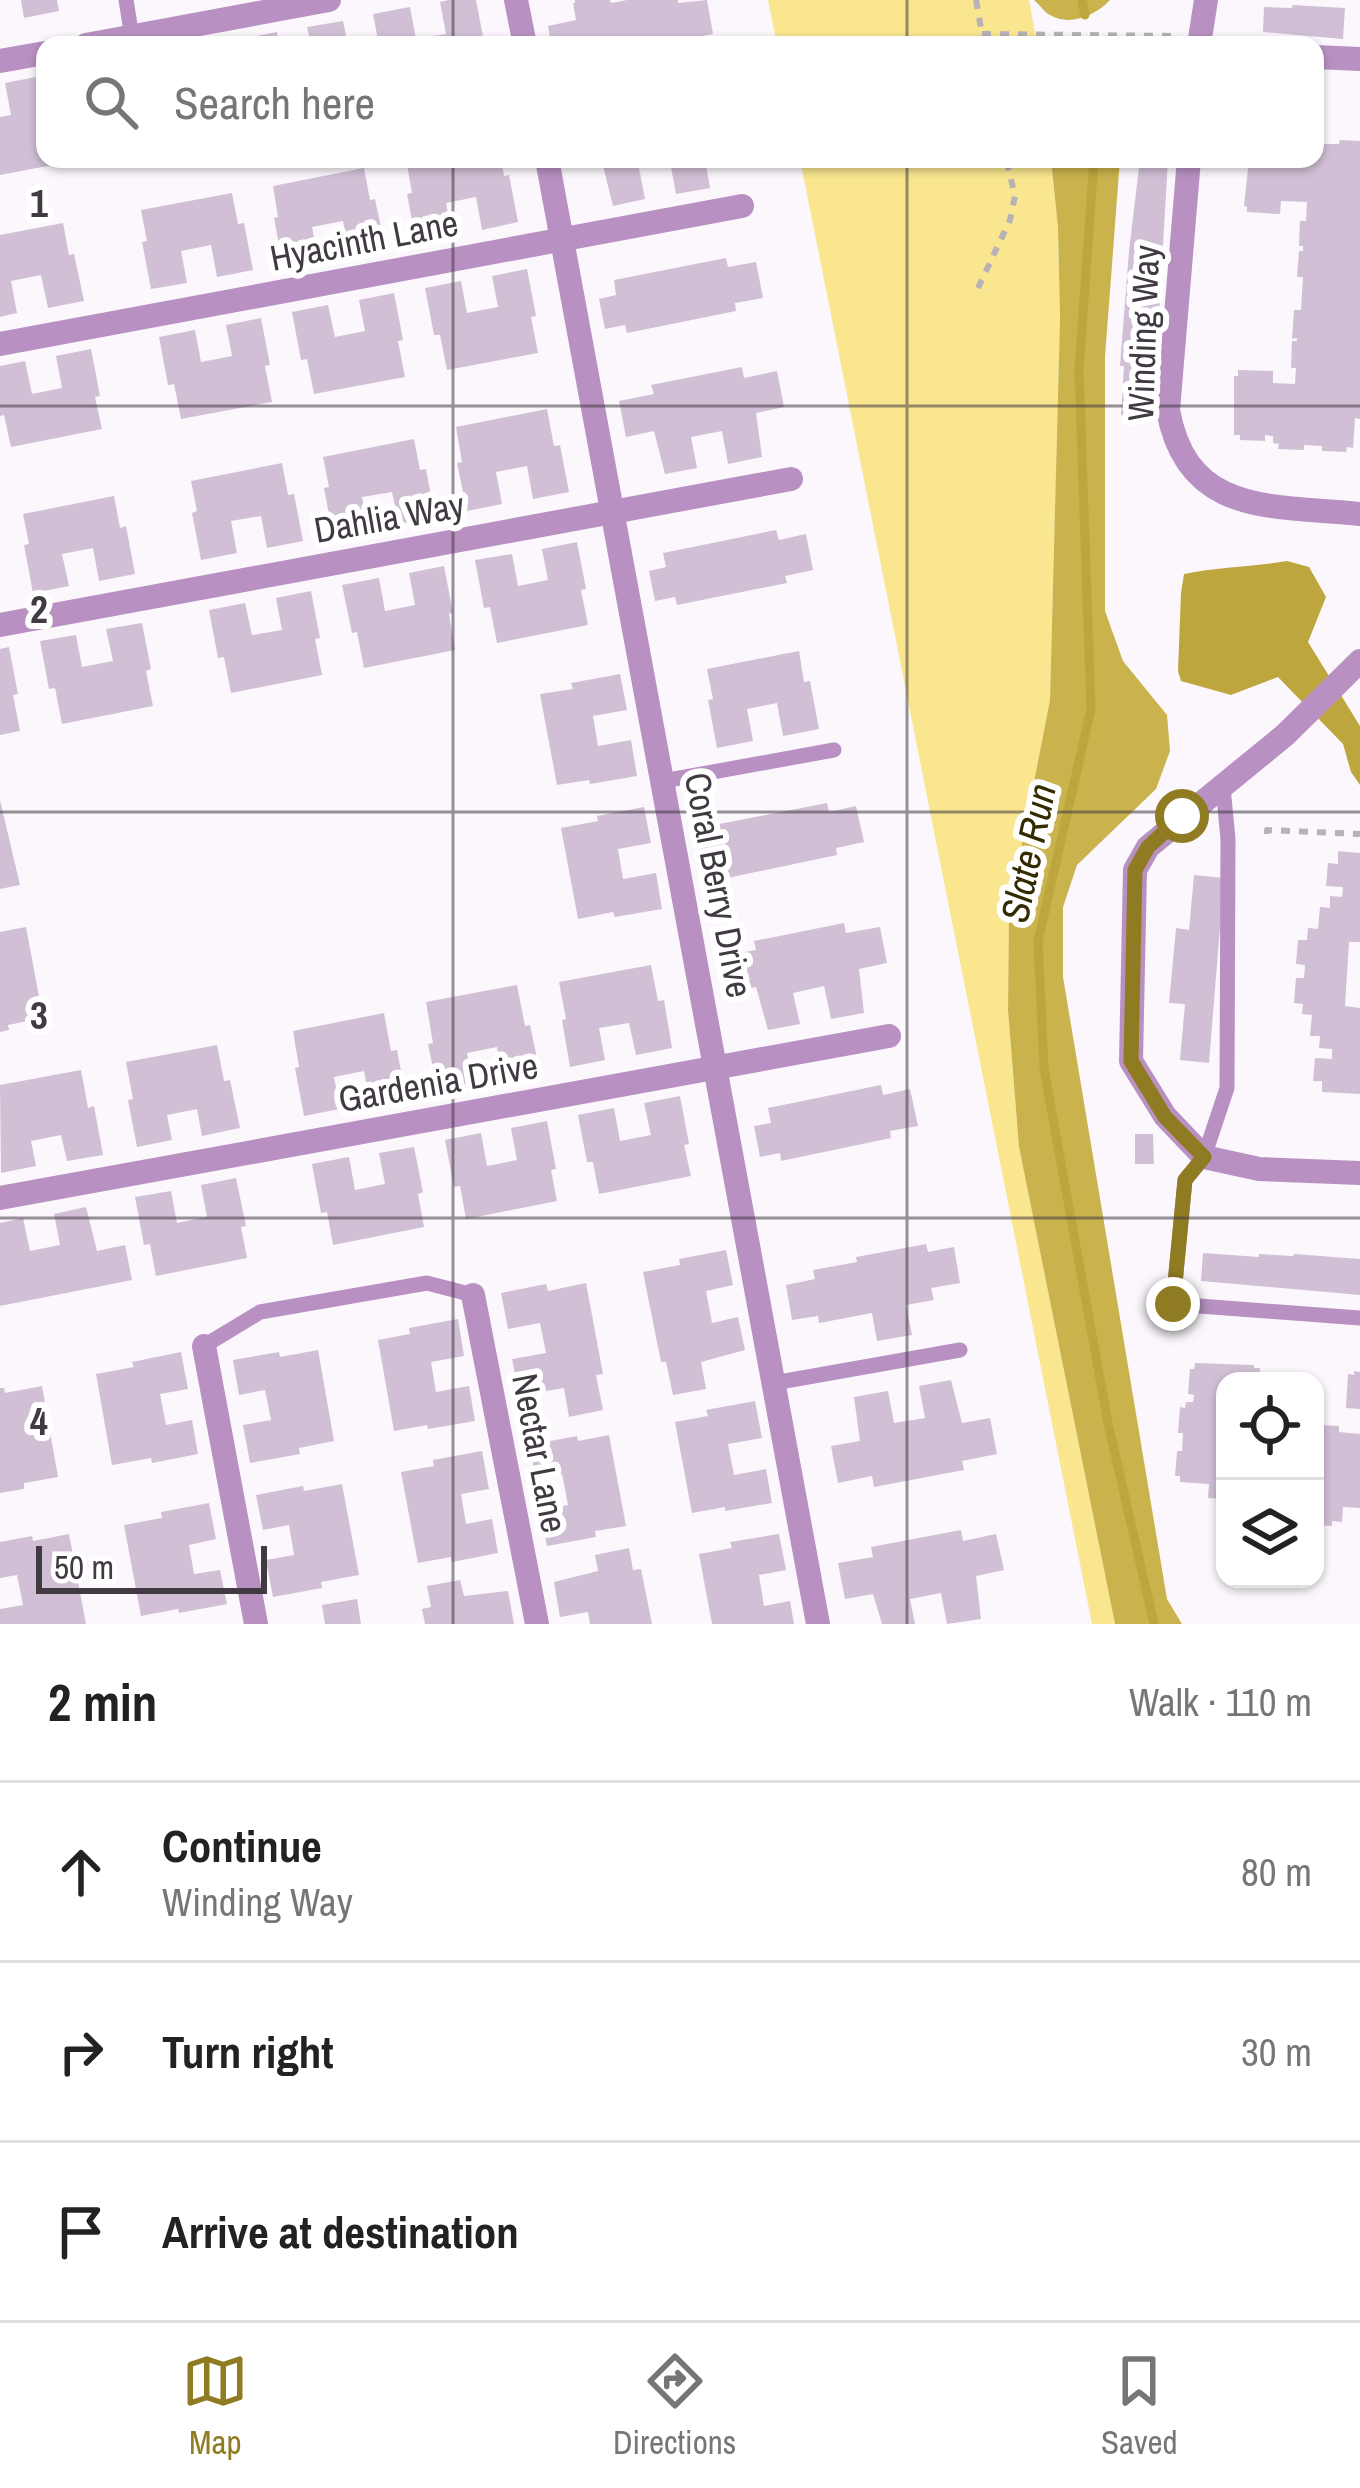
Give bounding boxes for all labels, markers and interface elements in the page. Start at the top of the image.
search box [36,36,1324,168]
icon: search [78,69,144,135]
text: Search here [174,72,375,133]
text: 1 [30,177,48,229]
street label: Hyacinth Lane [266,198,462,282]
street label: Winding Way [1116,244,1170,422]
street label: Dahlia Way [310,480,468,554]
text: 2 [30,583,48,635]
street label: Coral Berry Drive [674,769,764,1001]
water label: Slate Run [988,779,1068,927]
route start [1155,789,1209,843]
text: 3 [30,989,48,1041]
street label: Gardenia Drive [334,1041,542,1123]
route end [1146,1277,1200,1331]
street label: Nectar Lane [501,1369,579,1537]
map controls [1216,1372,1324,1588]
button: locate [1216,1372,1324,1480]
text: 4 [30,1395,48,1447]
button: layers [1216,1480,1324,1588]
scale bar [36,1540,267,1593]
text: 50 m [54,1545,114,1589]
text: 2 min [48,1668,157,1737]
text: Walk · 110 m [1129,1676,1312,1728]
text: Continue [162,1815,322,1876]
icon: ahead [48,1839,114,1905]
text: 80 m [1241,1846,1312,1898]
text: Winding Way [162,1876,353,1928]
icon: right [48,2019,114,2085]
text: Turn right [162,2021,334,2082]
text: 30 m [1241,2026,1312,2078]
icon: arrive [48,2199,114,2265]
text: Arrive at destination [162,2201,519,2262]
tab: Map [182,2348,248,2464]
tab: Directions [613,2348,736,2464]
tab: Saved [1101,2348,1178,2464]

